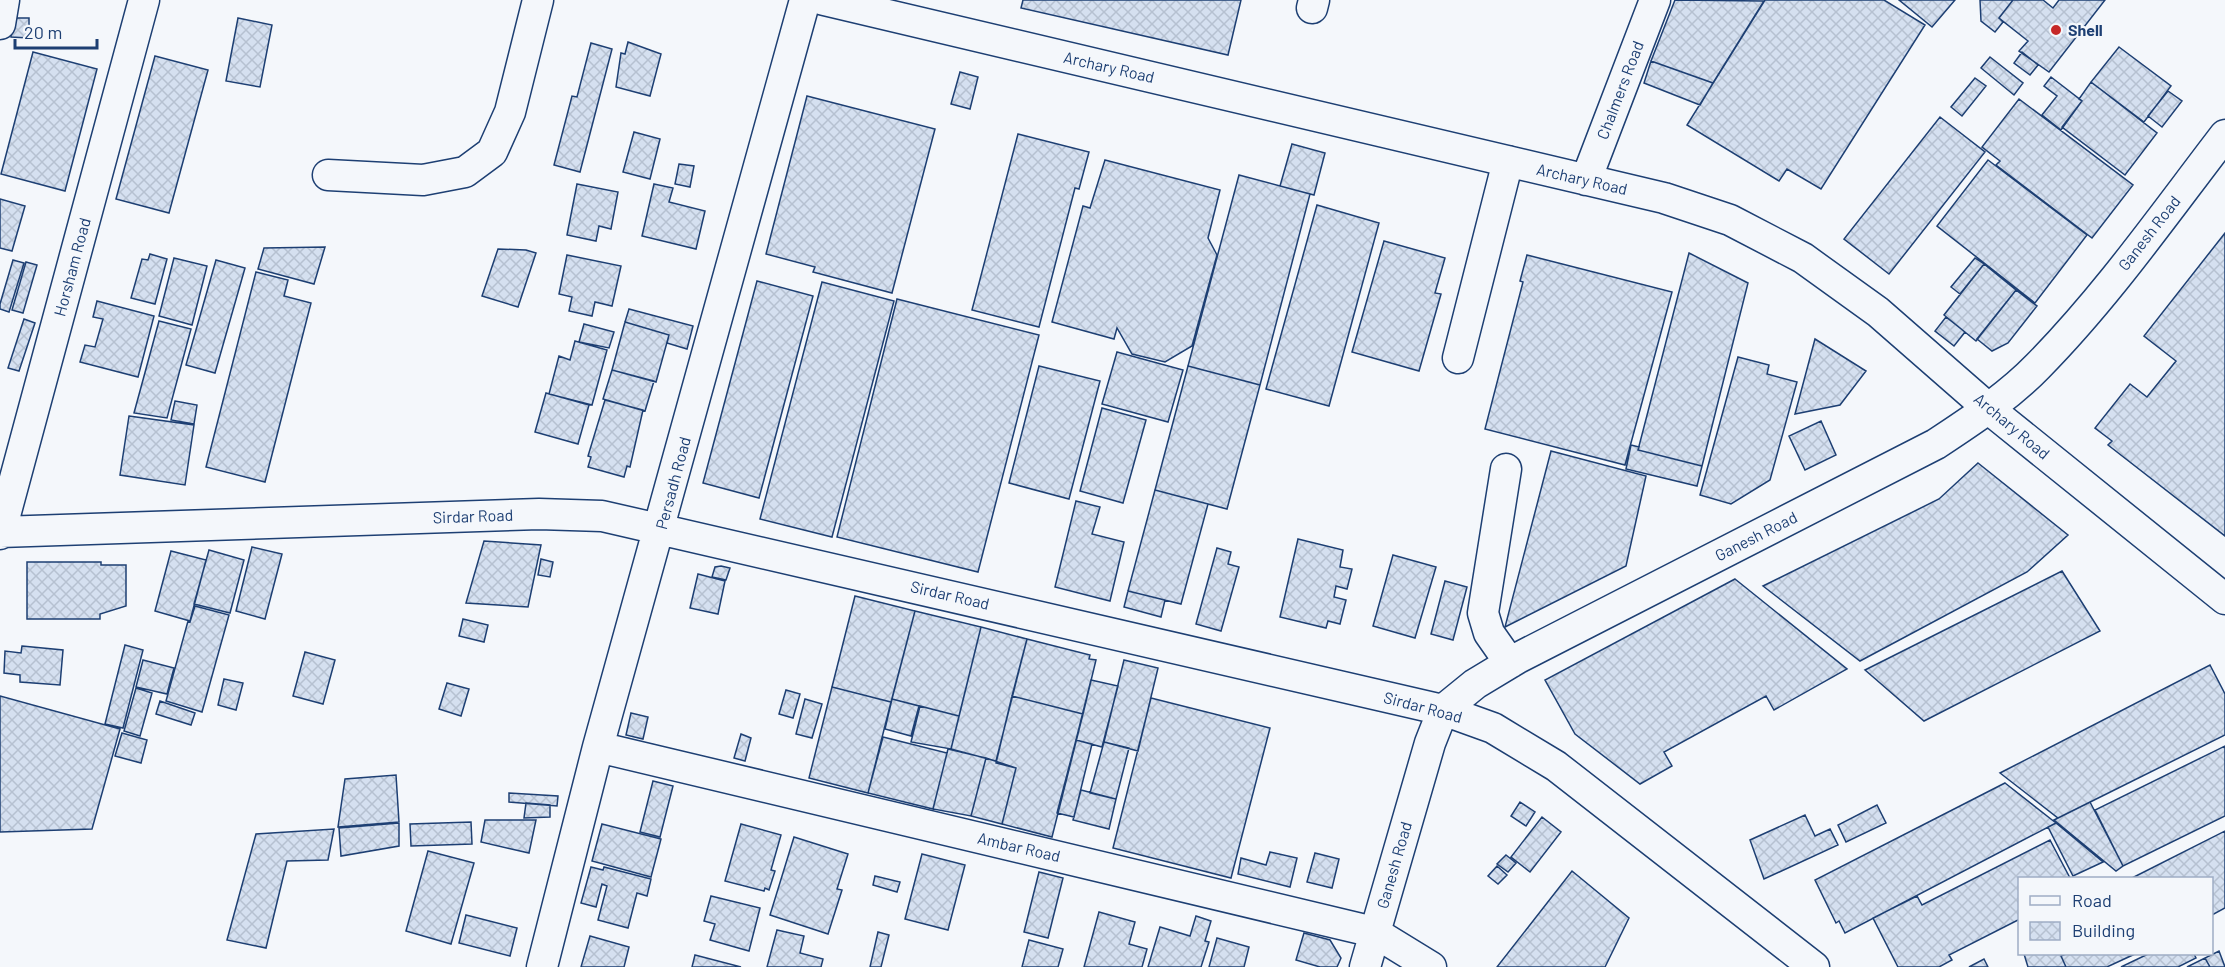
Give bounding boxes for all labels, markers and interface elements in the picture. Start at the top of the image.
scale bar [15,12,98,50]
place label: Shell [2068,20,2103,39]
text: 20 m [24,21,62,43]
marker: Shell [2049,23,2063,37]
street label: Chalmers Road [1592,38,1647,142]
street label: Archary Road [1062,47,1156,86]
street label: Archary Road [1535,159,1629,198]
street label: Ganesh Road [2114,192,2184,274]
street label: Horsham Road [49,216,94,318]
street label: Archary Road [1971,389,2054,463]
street label: Persadh Road [651,434,694,531]
street label: Sirdar Road [432,505,514,526]
street label: Ganesh Road [1712,507,1800,564]
street label: Sirdar Road [909,576,991,613]
street label: Sirdar Road [1382,687,1464,726]
street label: Ganesh Road [1372,819,1415,911]
street label: Ambar Road [976,828,1062,865]
legend [2018,877,2213,955]
text: Road [2072,889,2112,911]
text: Building [2072,919,2135,941]

